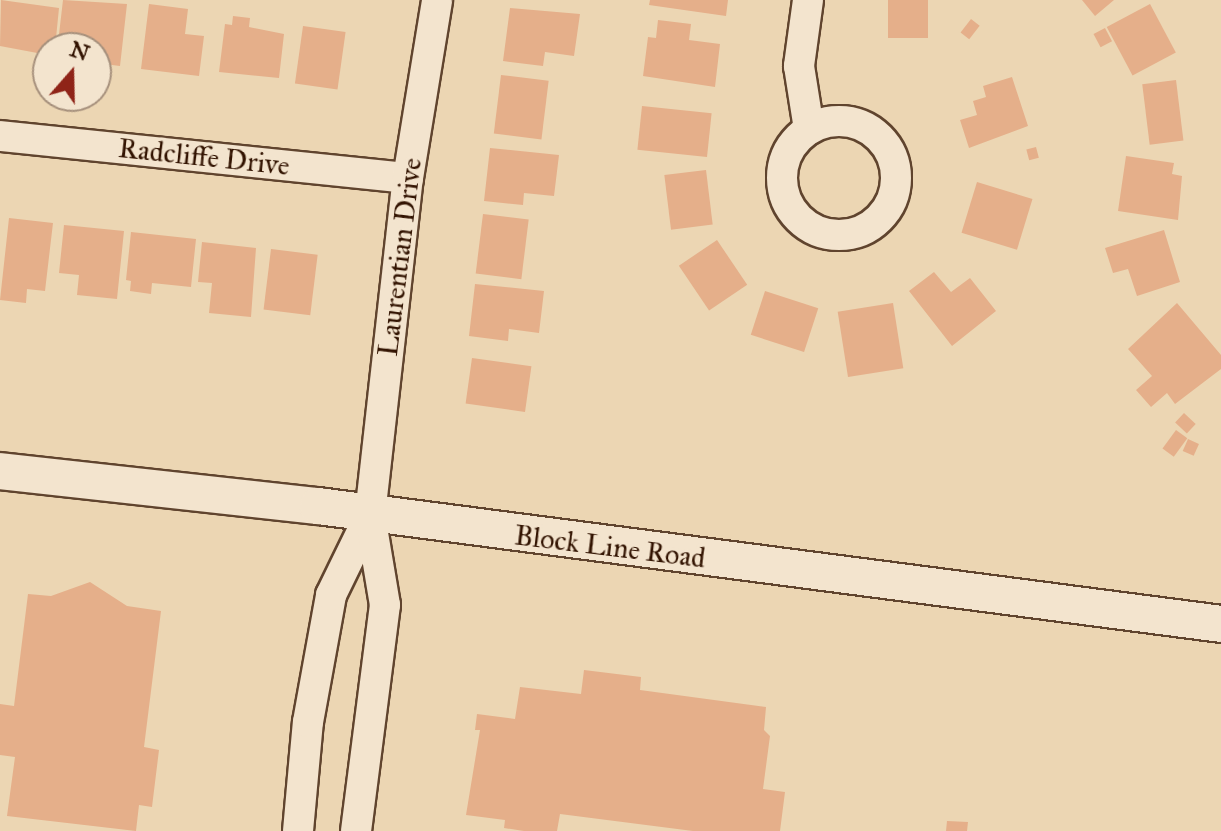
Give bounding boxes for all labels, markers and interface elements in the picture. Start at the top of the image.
north arrow [32,32,112,112]
text: N [66,35,93,67]
street label: Radcliffe Drive [117,131,291,183]
street label: Laurentian Drive [371,156,429,358]
street label: Block Line Road [513,519,707,575]

